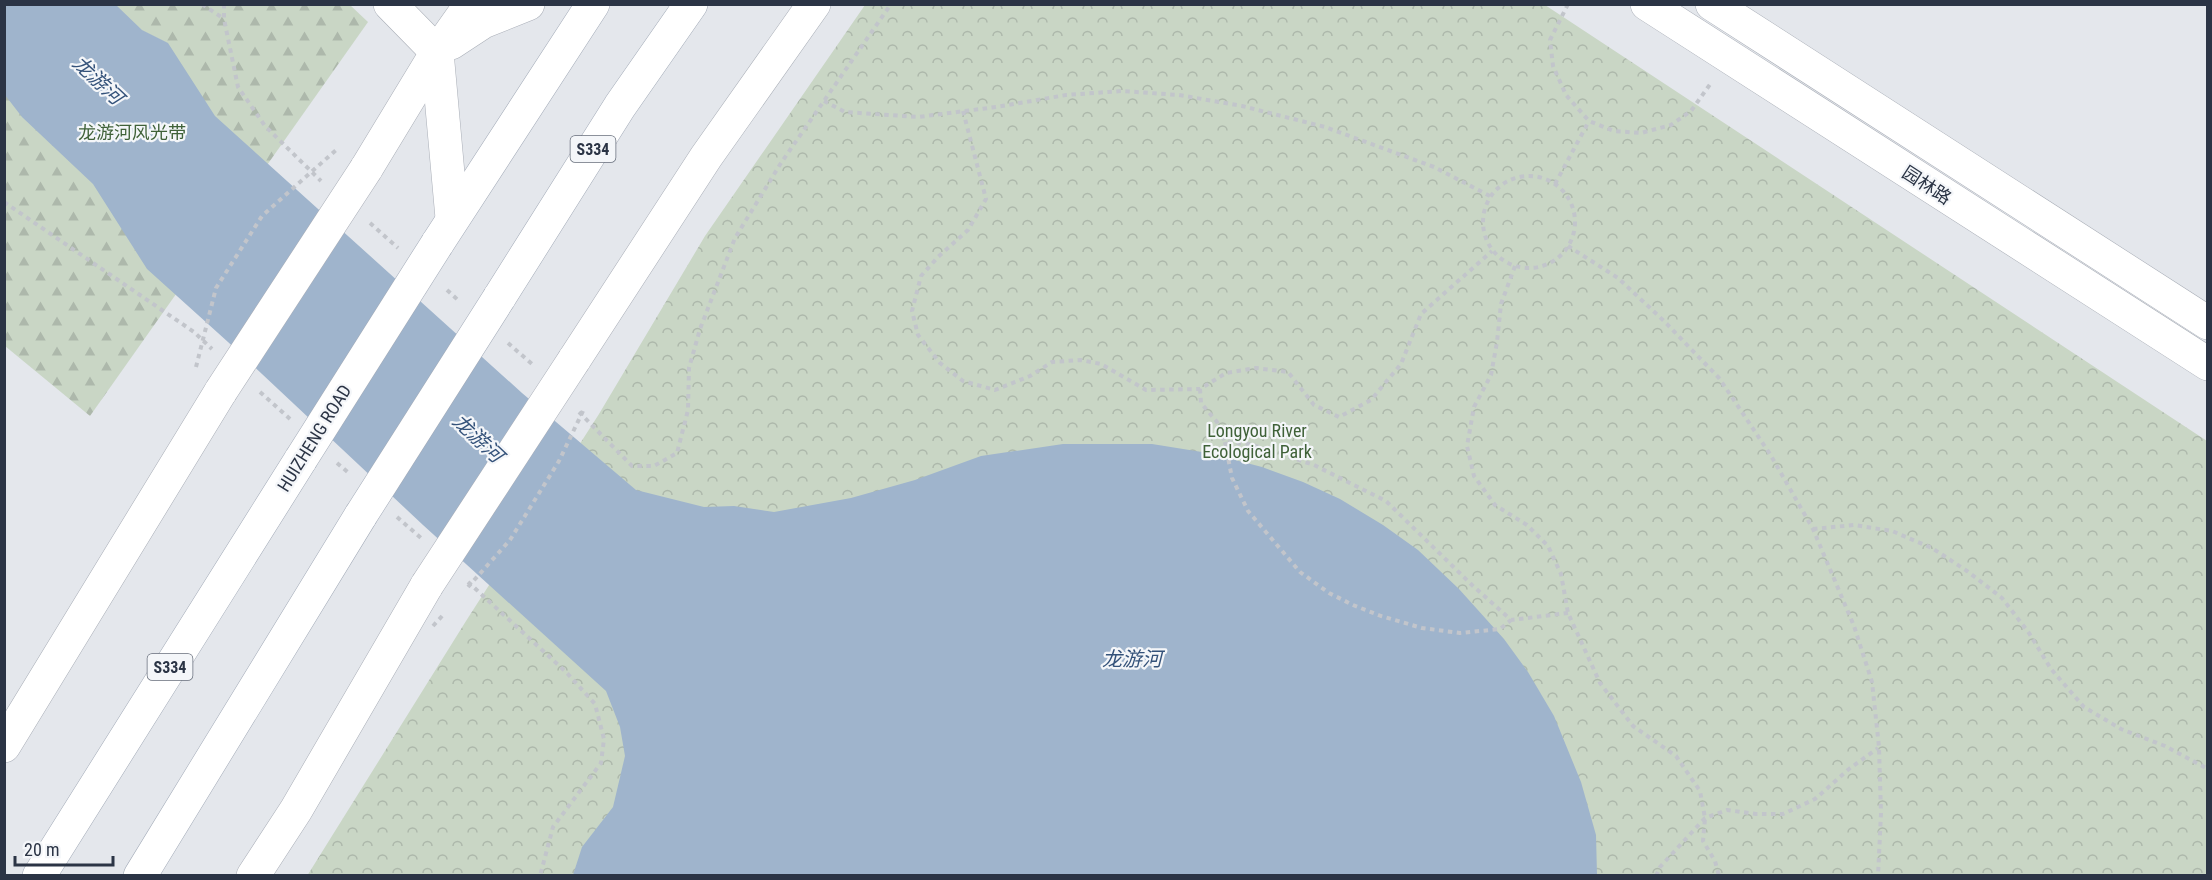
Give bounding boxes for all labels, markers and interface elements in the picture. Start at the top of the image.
water label: 龙游河 [68,51,131,112]
park label: 龙游河风光带 [78,122,186,143]
road number: S334 [570,136,616,162]
street label: 园林路 [1899,161,1955,209]
street label: HUIZHENG ROAD [273,381,355,495]
water label: 龙游河 [448,409,511,470]
park label: Longyou River Ecological Park [1202,420,1312,462]
water label: 龙游河 [1102,647,1166,671]
road number: S334 [148,654,192,680]
scale bar [15,829,112,867]
text: 20 m [24,839,59,860]

